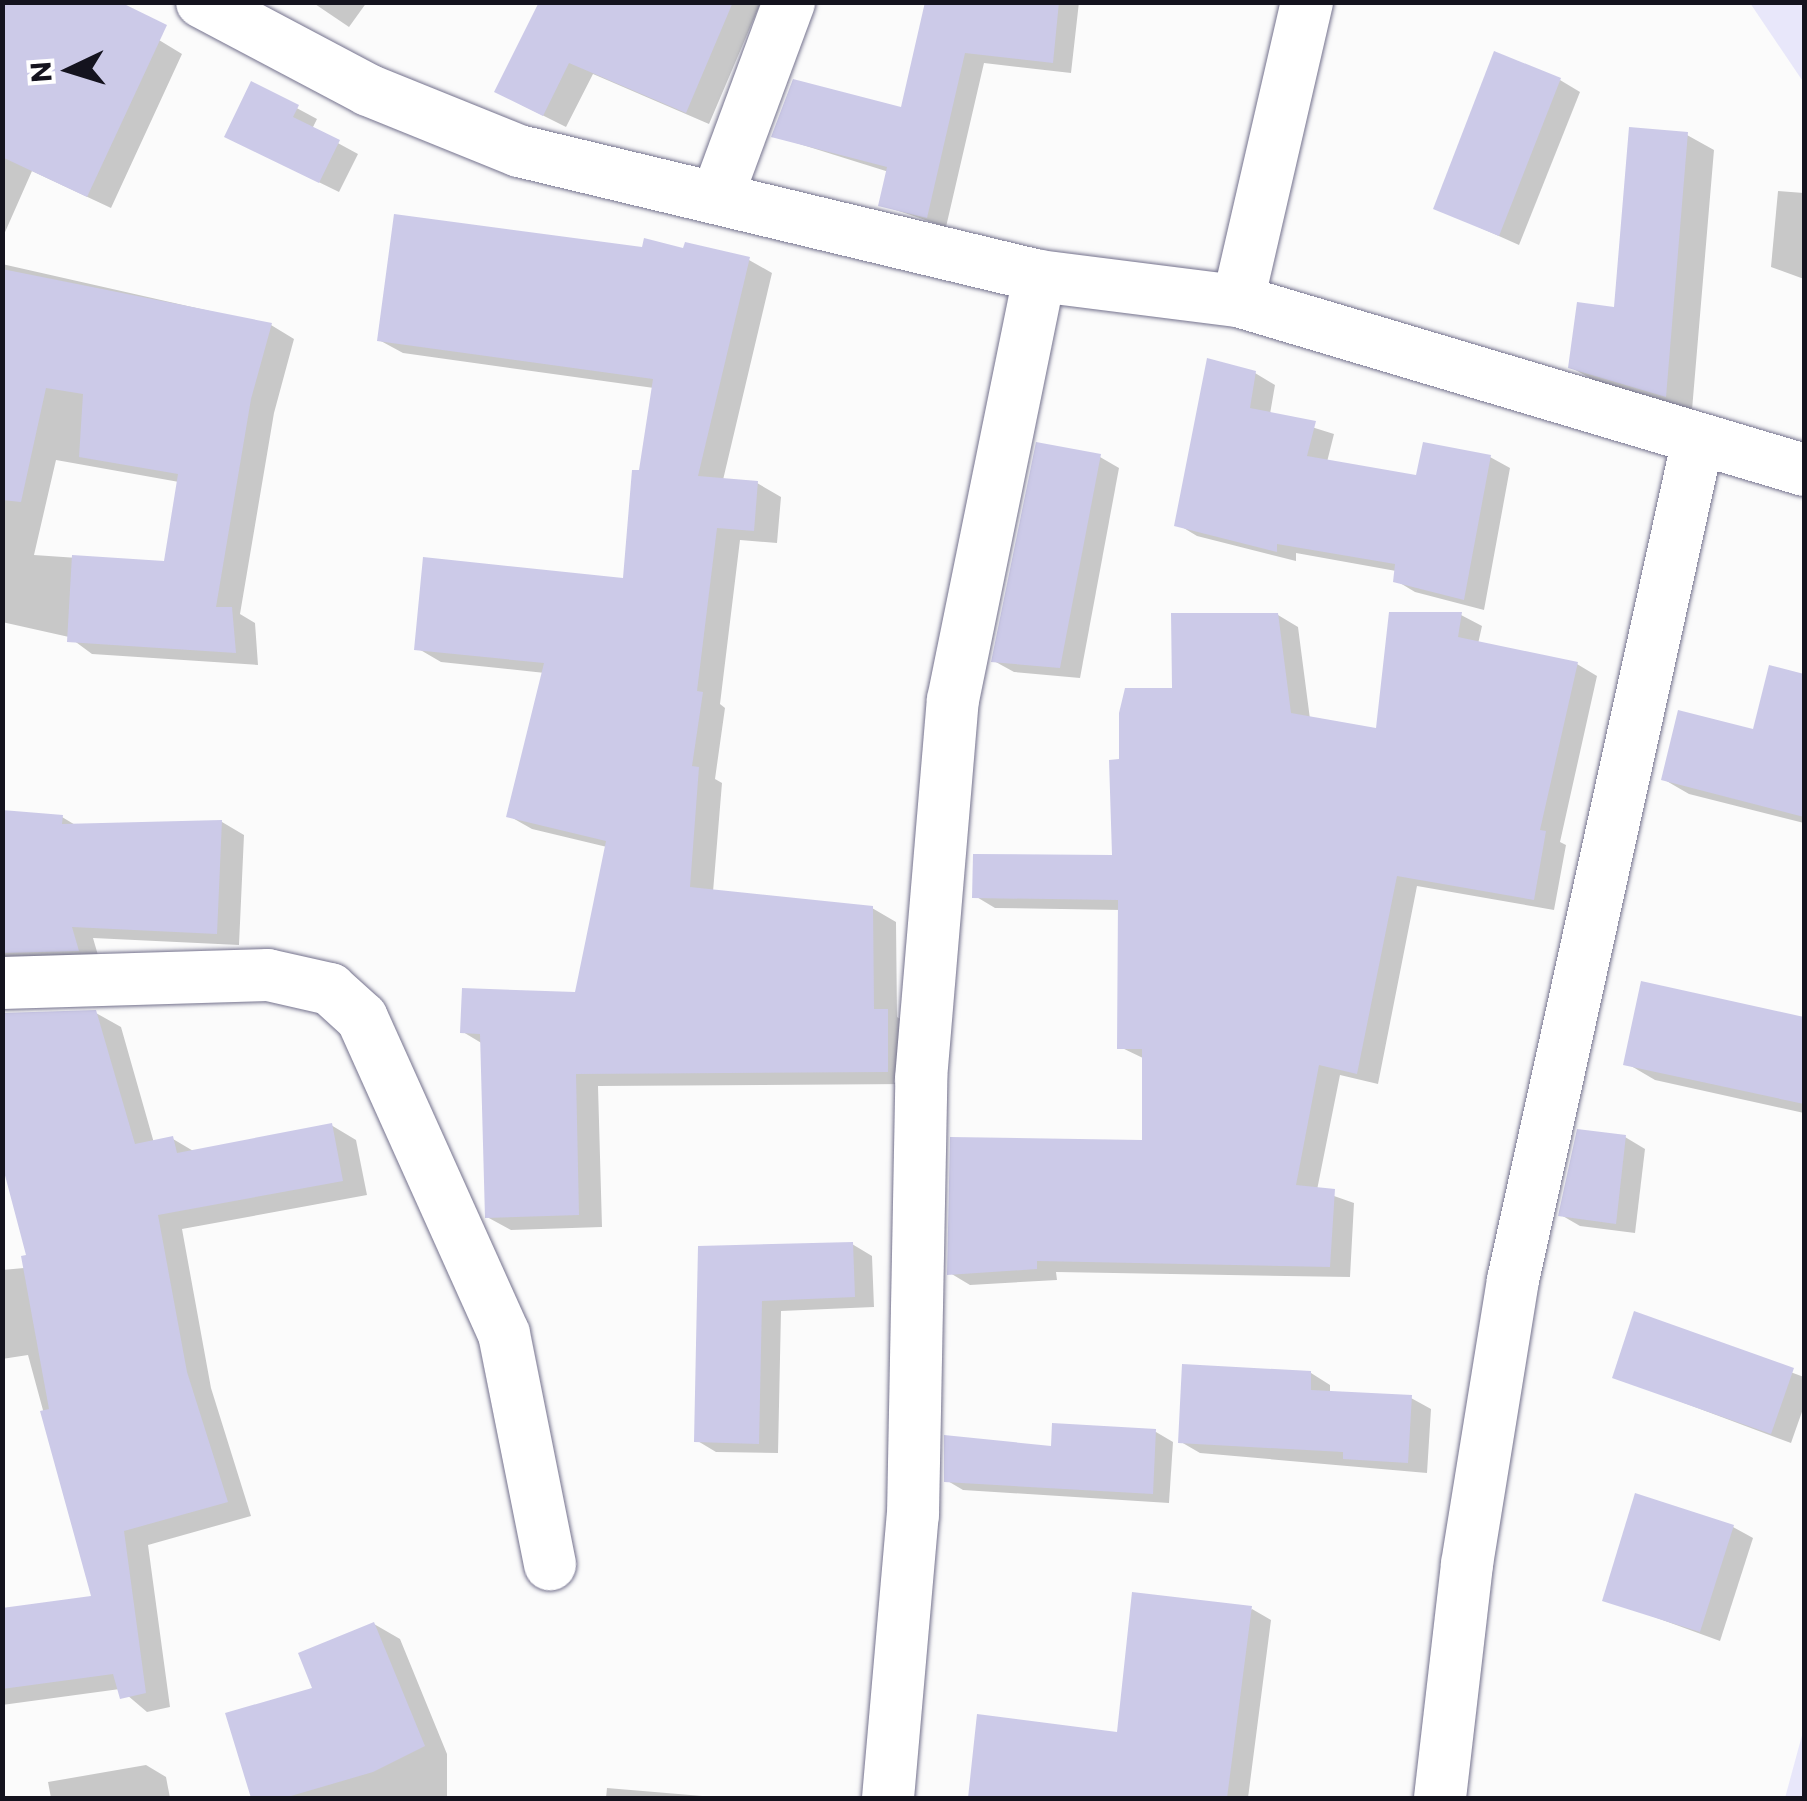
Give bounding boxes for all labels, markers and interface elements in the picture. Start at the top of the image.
north arrow [20,20,120,120]
text: N [22,60,58,84]

